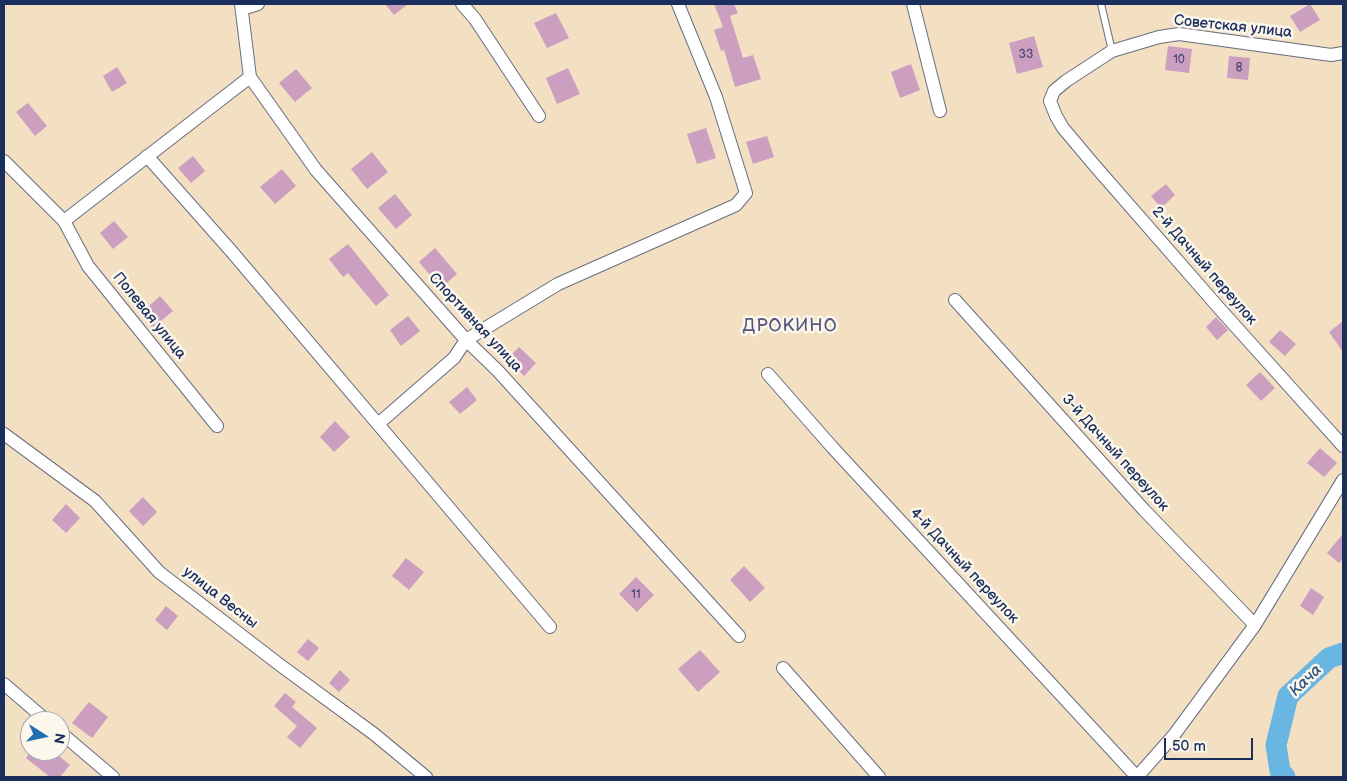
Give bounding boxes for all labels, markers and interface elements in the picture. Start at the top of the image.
street label: Советская улица [1173,12,1293,42]
house number: 33 [1019,48,1033,62]
house number: 10 [1173,53,1185,67]
house number: 8 [1236,61,1242,75]
street label: 2-й Дачный переулок [1148,203,1260,329]
street label: Полевая улица [109,269,189,363]
street label: Спортивная улица [424,270,526,376]
district label: ДРОКИНО [742,315,838,337]
street label: 3-й Дачный переулок [1058,391,1172,515]
street label: 4-й Дачный переулок [906,504,1022,628]
street label: улица Весны [179,563,261,633]
house number: 11 [631,588,641,602]
water label: Кача [1286,661,1326,701]
north arrow [20,711,70,761]
scale bar [1167,728,1256,760]
text: N [50,732,69,745]
text: 50 m [1172,737,1206,756]

